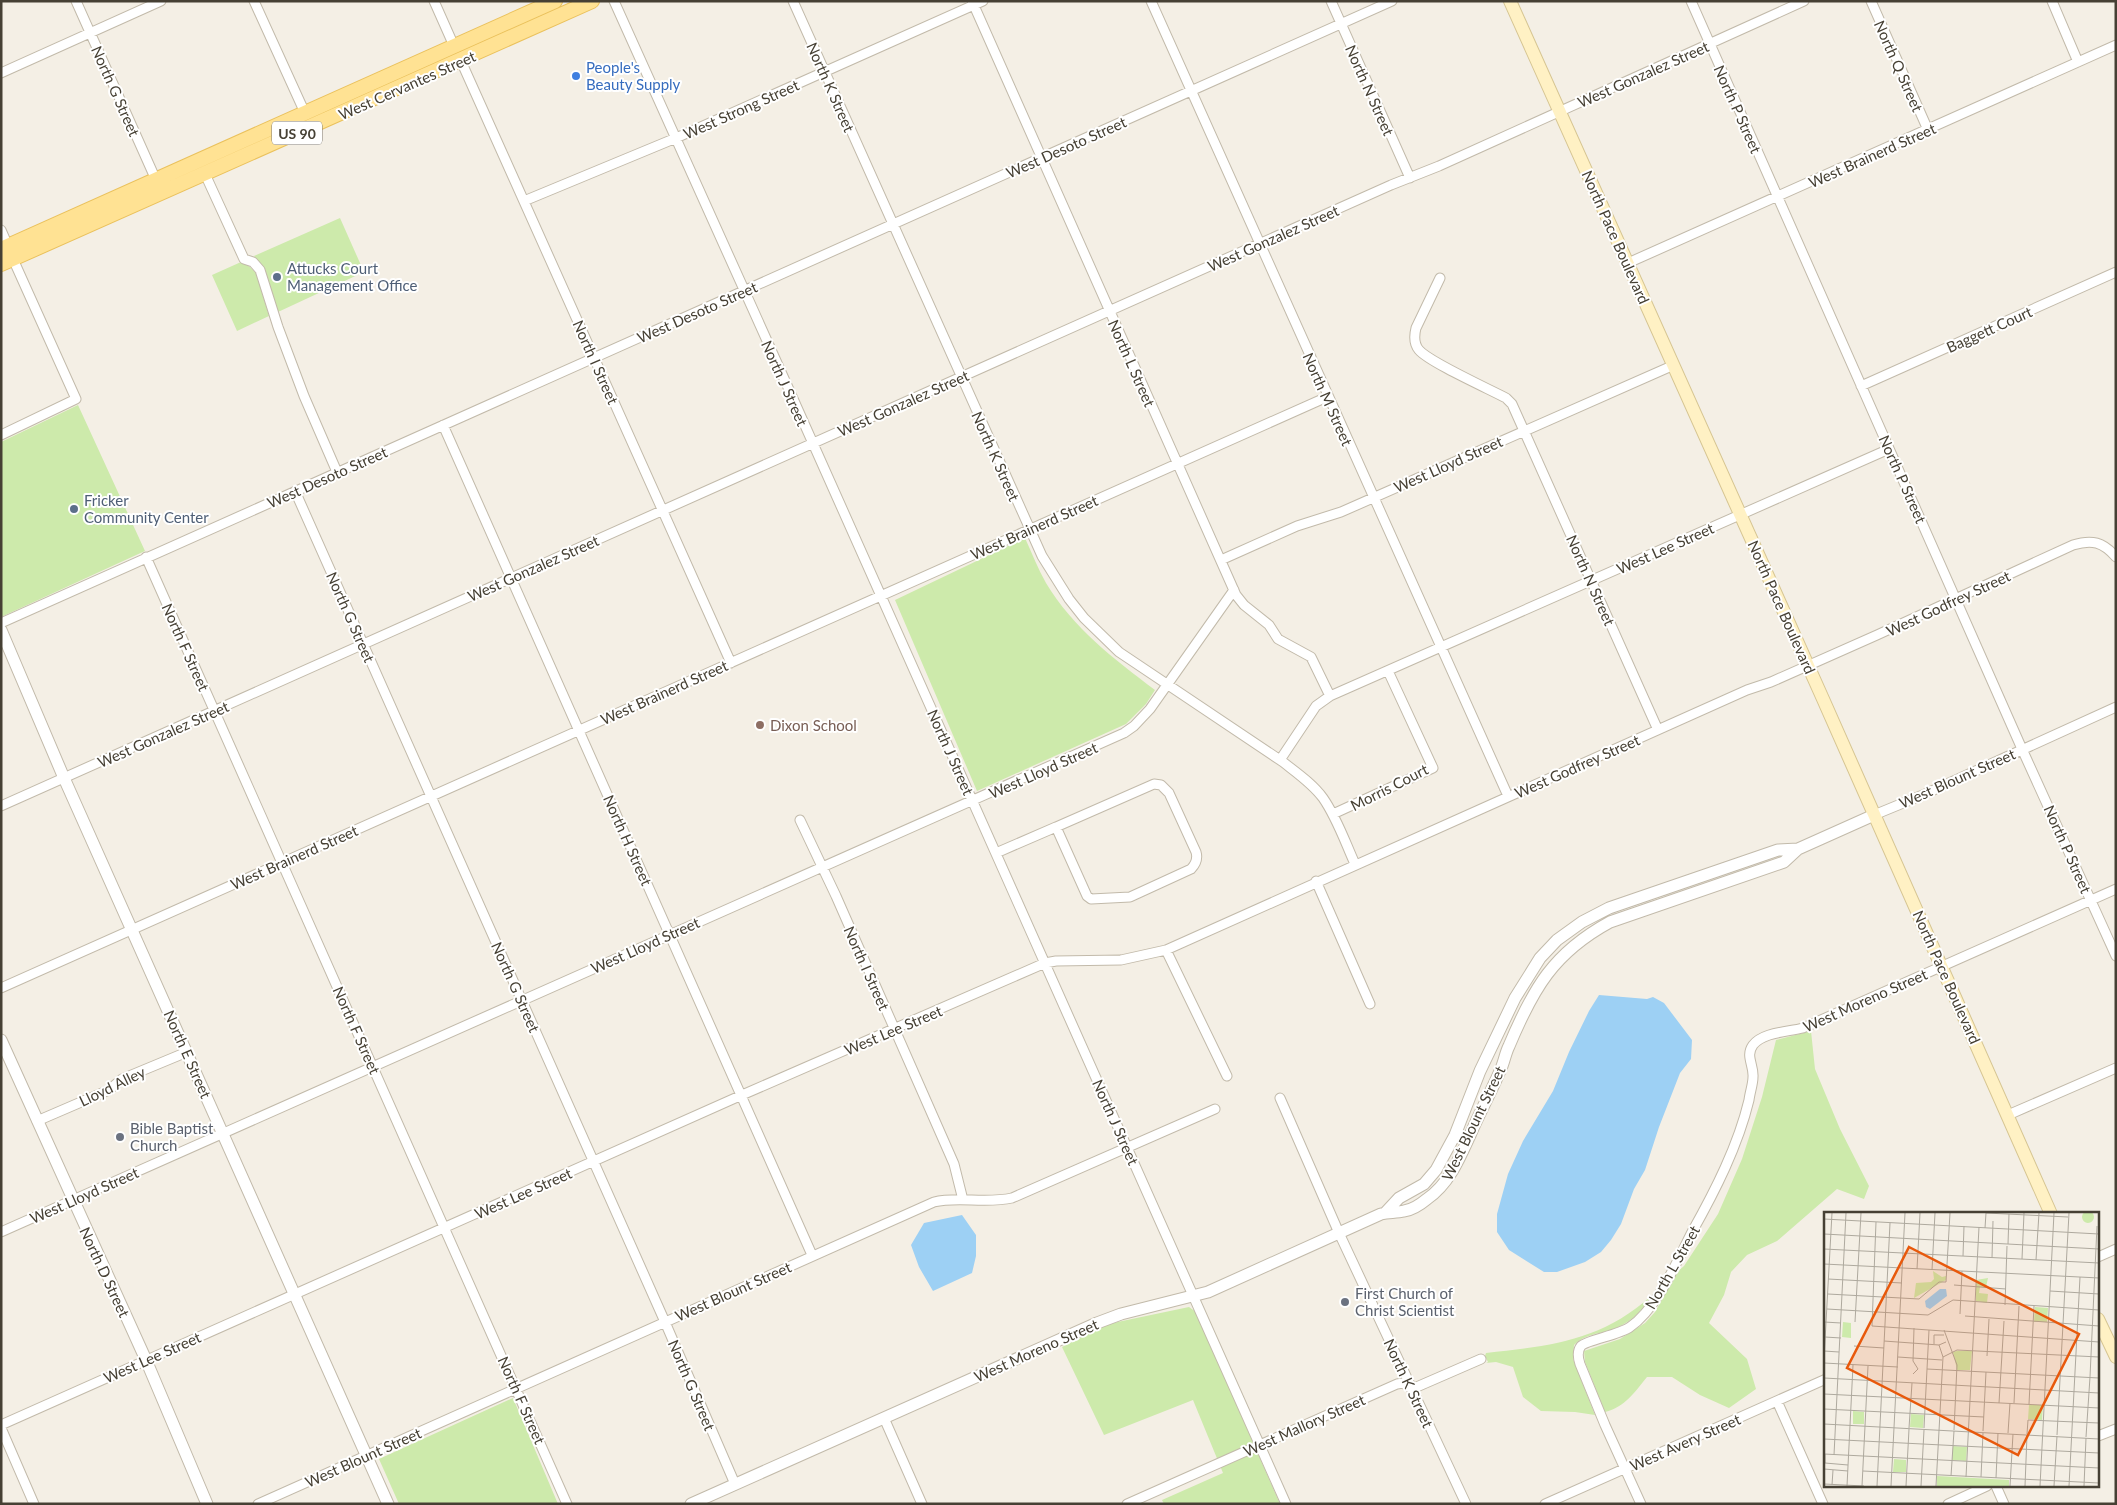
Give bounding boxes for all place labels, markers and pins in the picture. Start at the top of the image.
place label: People's Beauty Supply [586,58,681,93]
marker: People's Beauty Supply [570,70,582,82]
place label: Attucks Court Management Office [287,259,418,294]
marker: Attucks Court Management Office [271,271,283,283]
place label: Fricker Community Center [84,491,209,526]
marker: Fricker Community Center [68,503,80,515]
place label: Dixon School [770,716,857,734]
marker: Dixon School [754,719,766,731]
place label: Bible Baptist Church [130,1119,214,1154]
marker: Bible Baptist Church [114,1131,126,1143]
place label: First Church of Christ Scientist [1355,1284,1455,1319]
marker: First Church of Christ Scientist [1339,1296,1351,1308]

